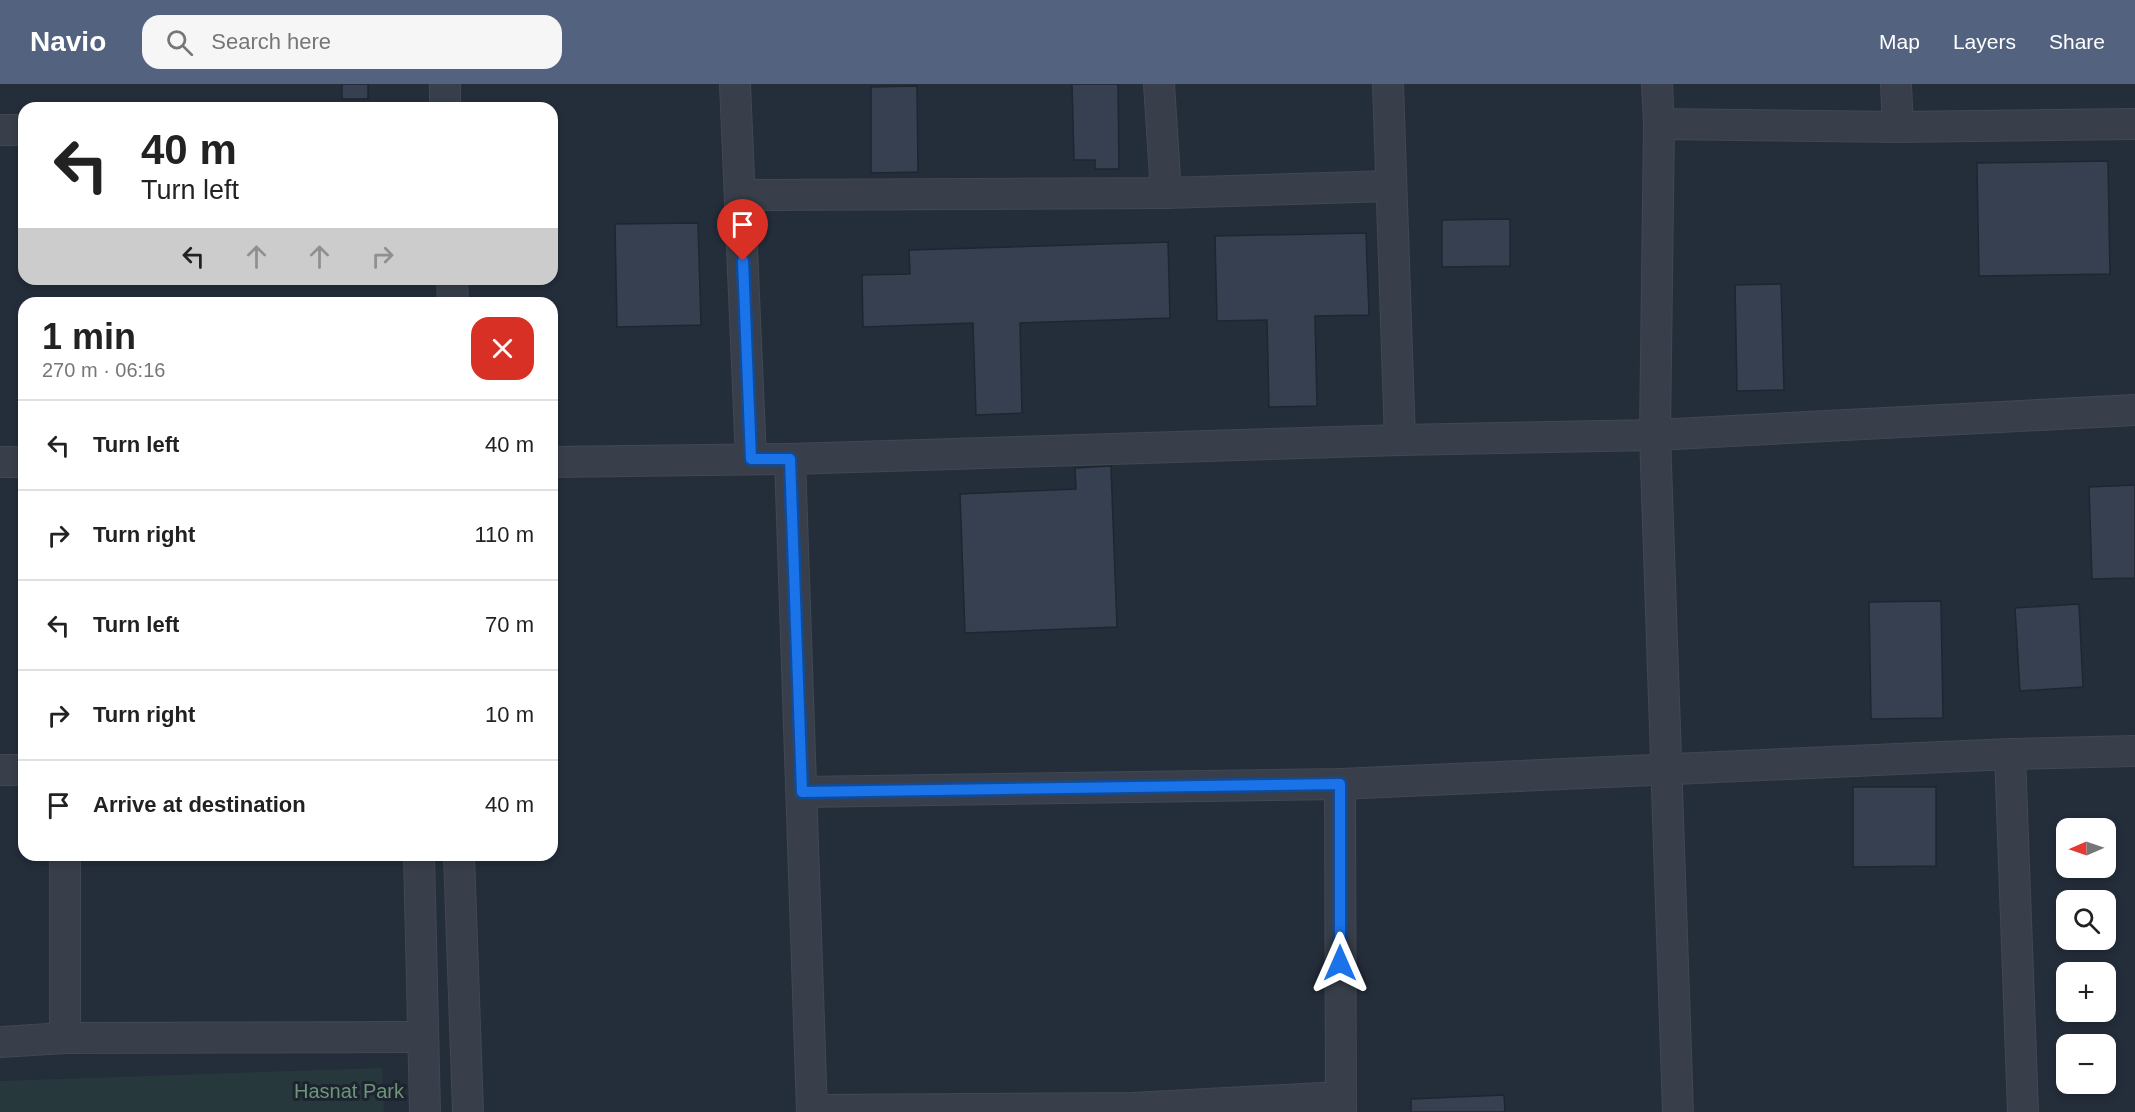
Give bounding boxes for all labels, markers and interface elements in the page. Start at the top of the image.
search box [142,15,562,69]
text: Navio [30,26,106,57]
icon: search [163,26,196,59]
text: Search here [211,29,331,54]
text: Map [1879,30,1920,53]
text: Layers [1953,30,2016,53]
text: Share [2049,30,2105,53]
icon: left [42,126,120,204]
text: 40 m [141,126,237,173]
text: Turn left [141,175,239,205]
pin [717,199,768,261]
icon: arrive [726,208,759,241]
icon: left [177,240,210,273]
icon: ahead [240,240,273,273]
icon: ahead [303,240,336,273]
icon: right [366,240,399,273]
text: 1 min [42,316,136,357]
button: close [471,317,534,380]
text: 270 m · 06:16 [42,359,165,381]
icon: left [42,429,75,462]
text: Turn left [93,432,179,457]
text: 40 m [485,432,534,457]
icon: right [42,519,75,552]
text: Turn right [93,522,195,547]
text: 110 m [474,522,534,547]
icon: left [42,609,75,642]
text: Turn left [93,612,179,637]
text: 70 m [485,612,534,637]
icon: right [42,699,75,732]
text: Turn right [93,702,195,727]
text: 10 m [485,702,534,727]
icon: arrive [42,789,75,822]
text: Arrive at destination [93,792,306,817]
text: 40 m [485,792,534,817]
north arrow [2056,818,2116,878]
map controls [2056,818,2116,1094]
button: search [2056,890,2116,950]
position arrow [1308,931,1372,995]
button: + [2056,962,2116,1022]
button: − [2056,1034,2116,1094]
park label: Hasnat Park [294,1080,405,1102]

